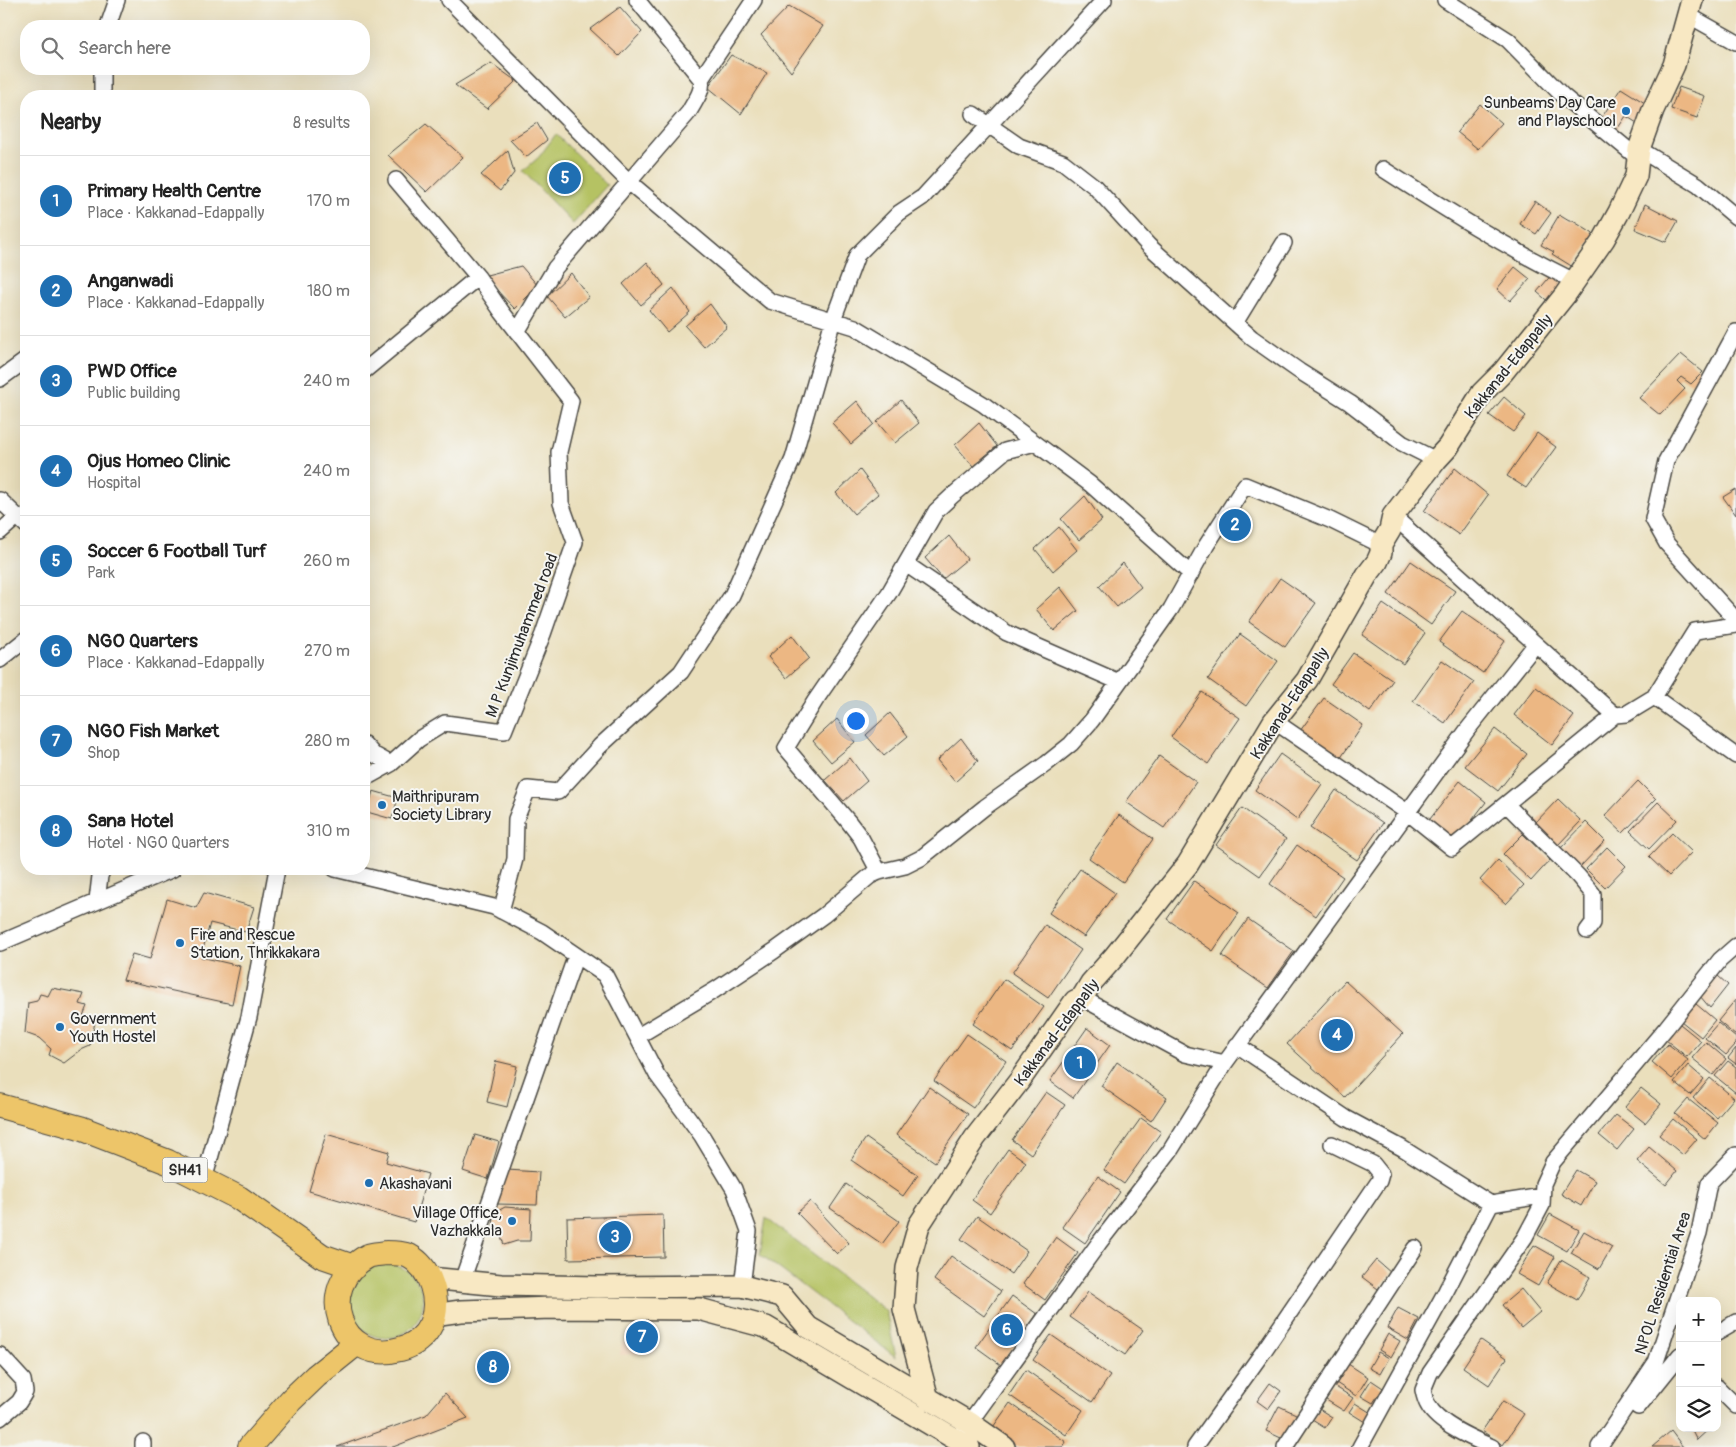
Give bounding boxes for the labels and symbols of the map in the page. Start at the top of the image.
place label: Sunbeams Day Care and Playschool [1483,93,1616,131]
marker: Sunbeams Day Care and Playschool [1620,105,1632,117]
pin: 5 [549,159,581,197]
street label: Kakkanad-Edappally [1460,310,1557,423]
pin: 2 [1219,506,1251,544]
street label: M P Kunjimuhammed road [481,550,562,720]
street label: Kakkanad-Edappally [1246,644,1333,763]
your location [843,708,869,734]
place label: Maithripuram Society Library [392,787,491,825]
marker: Maithripuram Society Library [376,799,388,811]
place label: Fire and Rescue Station, Thrikkakara [190,925,320,963]
marker: Fire and Rescue Station, Thrikkakara [174,937,186,949]
street label: Kakkanad-Edappally [1010,975,1104,1090]
place label: Government Youth Hostel [69,1009,157,1047]
pin: 4 [1321,1016,1353,1054]
marker: Government Youth Hostel [54,1021,66,1033]
pin: 1 [1064,1044,1096,1082]
road number: SH41 [162,1158,208,1182]
place label: Akashavani [379,1174,452,1194]
marker: Akashavani [363,1177,375,1189]
place label: Village Office, Vazhakkala [412,1203,502,1241]
street label: NPOL Residential Area [1630,1209,1695,1357]
marker: Village Office, Vazhakkala [506,1215,518,1227]
pin: 3 [599,1218,631,1256]
pin: 6 [991,1311,1023,1349]
pin: 7 [626,1318,658,1356]
pin: 8 [477,1348,509,1386]

